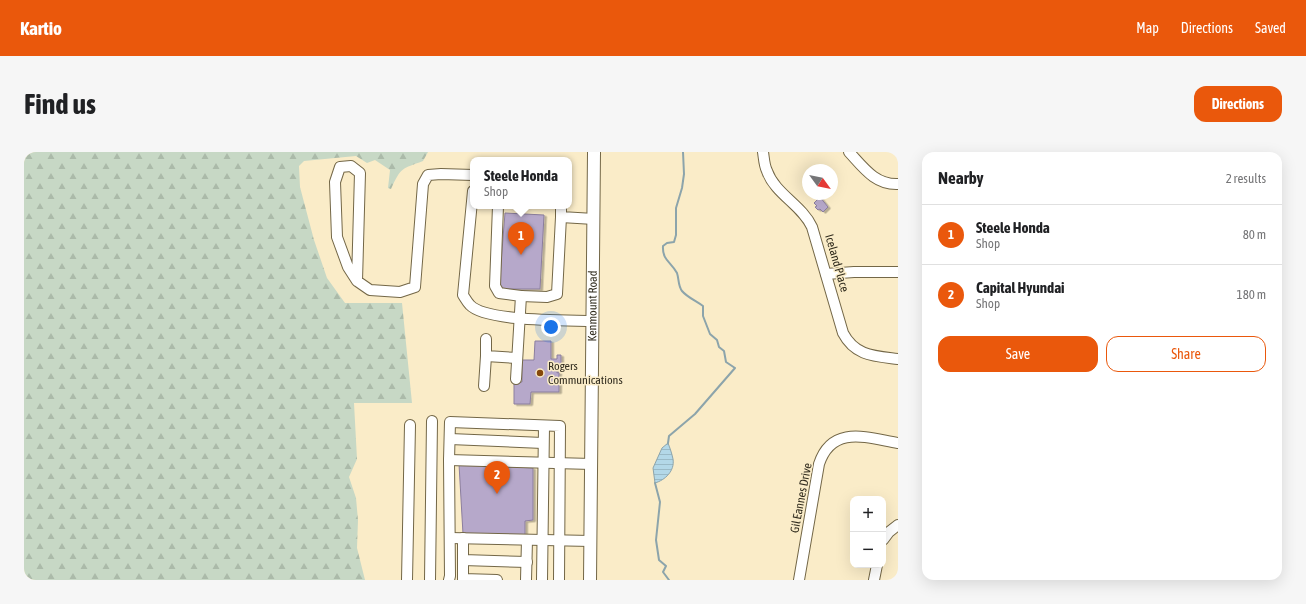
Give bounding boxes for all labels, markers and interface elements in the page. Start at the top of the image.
text: Kartio [20,17,62,39]
text: Map [1136,20,1159,36]
text: Directions [1181,20,1233,36]
text: Saved [1255,20,1286,36]
button: Directions [1194,86,1282,122]
text: Find us [24,88,96,120]
popup [470,157,572,209]
north arrow [802,164,838,200]
text: Steele Honda [484,167,558,184]
text: Nearby [938,168,984,188]
text: 2 results [1226,171,1266,186]
text: Shop [484,184,508,199]
text: Steele Honda [976,219,1050,236]
pin: 1 [508,222,534,255]
text: 1 [948,227,954,242]
text: 80 m [1243,227,1266,242]
street label: Iceland Place [822,233,852,293]
text: Shop [976,236,1000,251]
street label: Kenmount Road [585,270,600,342]
text: Capital Hyundai [976,279,1065,296]
text: 2 [948,287,954,302]
text: 180 m [1237,287,1266,302]
text: Shop [976,296,1000,311]
your location [541,317,561,337]
button: Save [938,336,1098,372]
button: Share [1106,336,1266,372]
place label: Rogers Communications [548,359,623,387]
marker: Rogers Communications [535,368,545,378]
pin: 2 [484,461,510,494]
street label: Gil Eannes Drive [787,462,815,534]
map controls [850,496,886,568]
button: + [850,496,886,532]
button: − [850,532,886,568]

